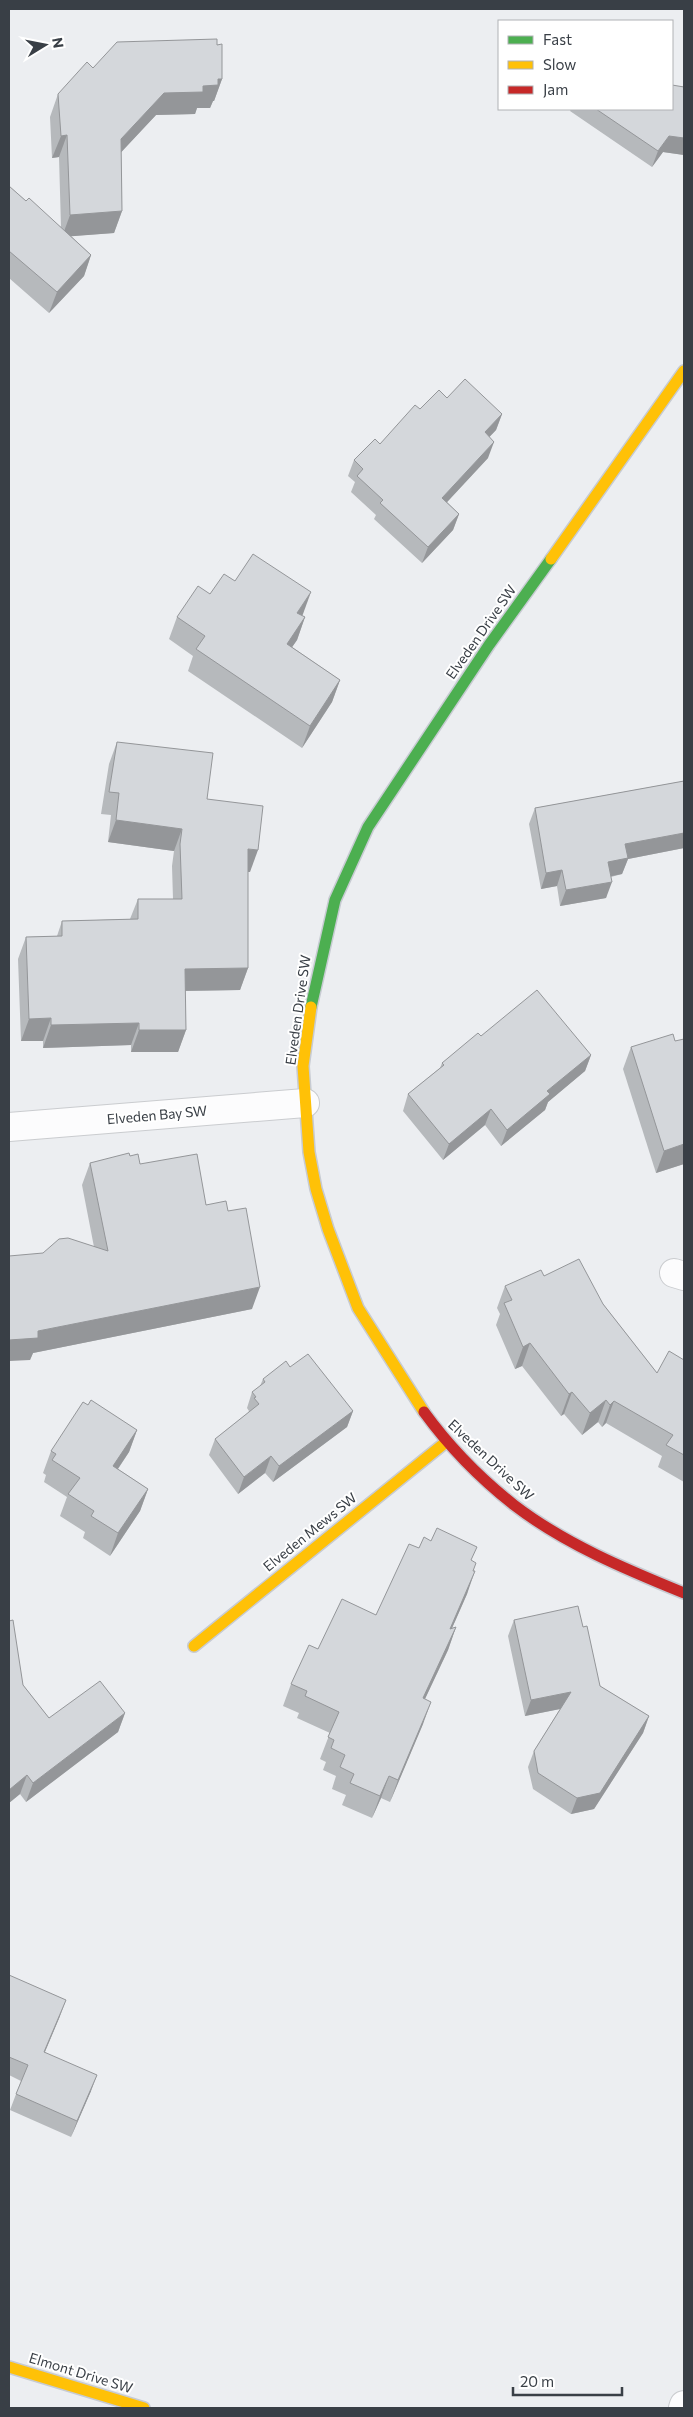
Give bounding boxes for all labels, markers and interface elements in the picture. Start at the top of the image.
north arrow [20,20,70,70]
legend [498,20,673,110]
text: Fast [543,30,572,48]
text: N [49,36,68,49]
text: Slow [543,55,576,73]
text: Jam [543,80,568,98]
street label: Elveden Drive SW [442,581,519,682]
street label: Elveden Drive SW [281,954,314,1066]
street label: Elveden Bay SW [106,1102,208,1127]
street label: Elveden Drive SW [445,1416,538,1504]
street label: Elveden Mews SW [260,1489,360,1575]
street label: Elmont Drive SW [27,2349,135,2396]
scale bar [513,2364,622,2396]
text: 20 m [520,2372,554,2390]

